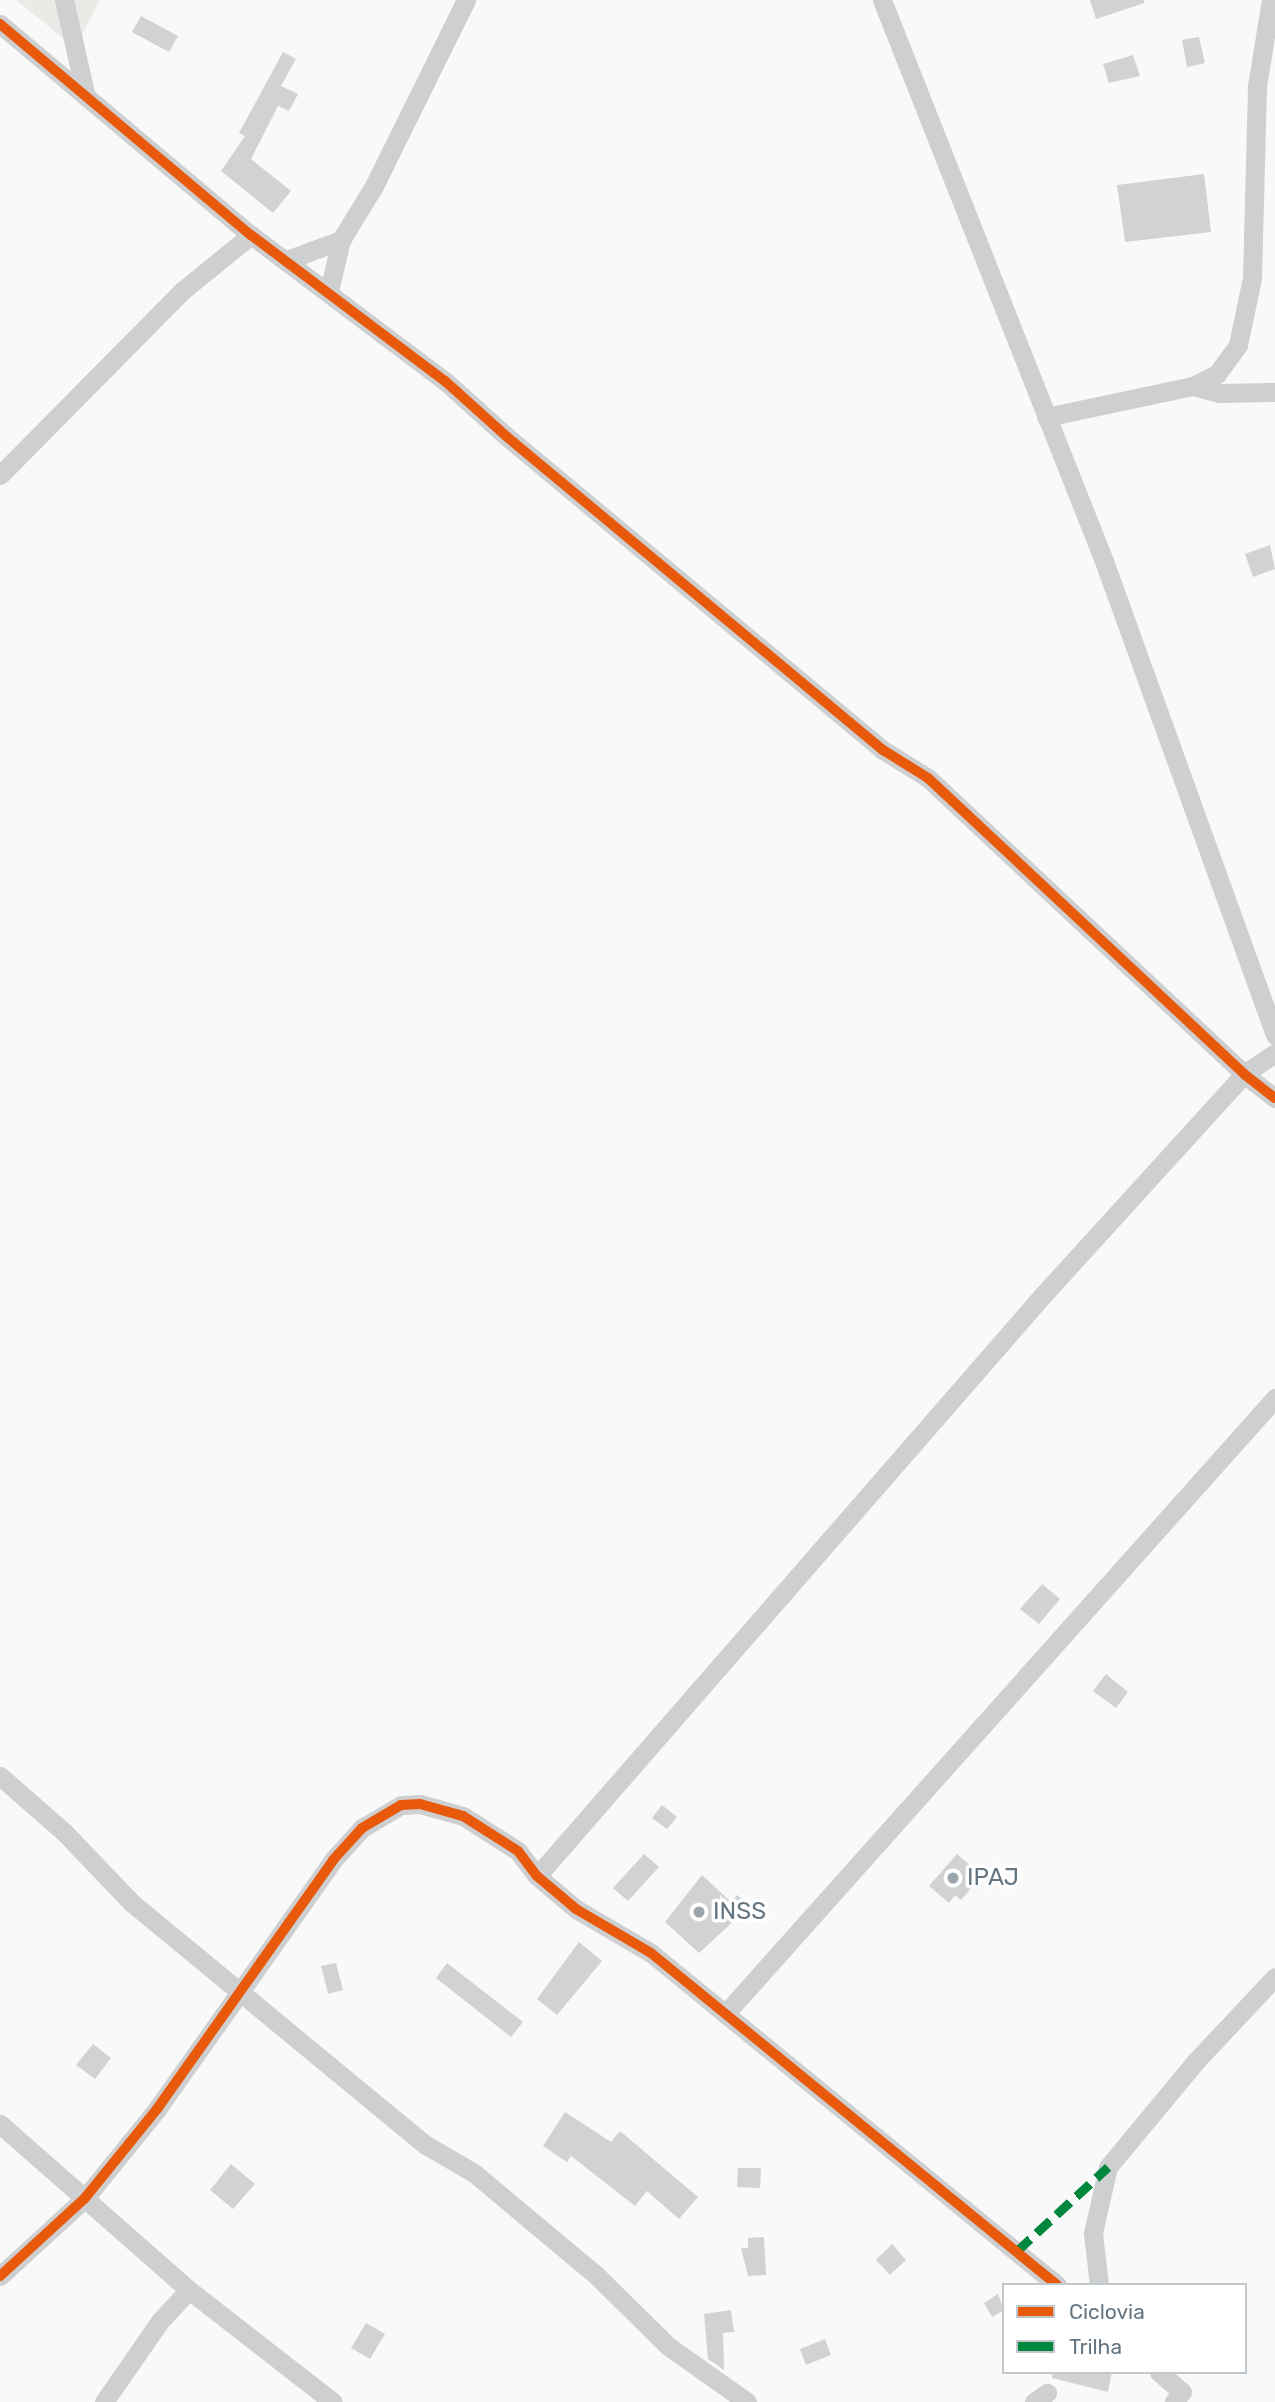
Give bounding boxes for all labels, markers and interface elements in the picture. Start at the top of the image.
place label: IPAJ [967,1864,1019,1892]
marker: IPAJ [945,1870,961,1886]
place label: INSS [713,1898,766,1926]
marker: INSS [691,1904,707,1920]
legend [1002,2283,1247,2374]
text: Ciclovia [1069,2299,1145,2324]
text: Trilha [1069,2334,1122,2359]

